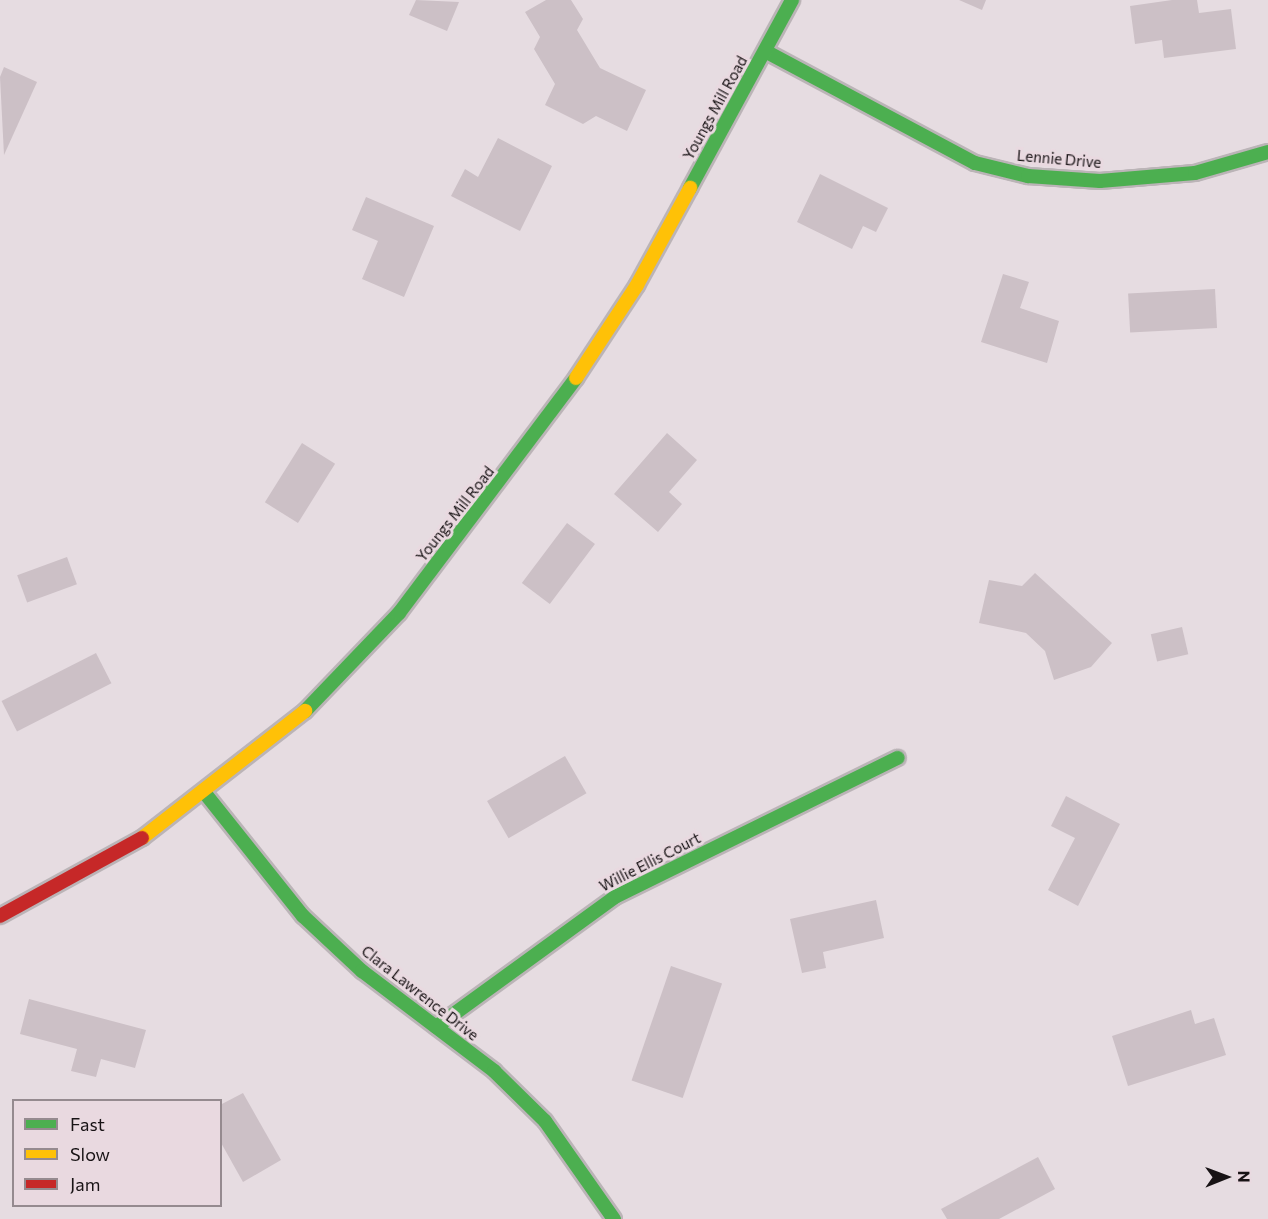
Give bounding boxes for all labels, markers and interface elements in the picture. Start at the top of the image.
street label: Youngs Mill Road [679,53,751,163]
street label: Lennie Drive [1016,146,1102,172]
street label: Youngs Mill Road [412,463,498,565]
street label: Willie Ellis Court [596,829,704,895]
street label: Clara Lawrence Drive [358,942,482,1044]
legend [12,1099,222,1207]
text: Fast [70,1113,105,1135]
text: Slow [70,1143,110,1165]
north arrow [1196,1147,1256,1207]
text: N [1235,1171,1254,1183]
text: Jam [70,1173,100,1195]

